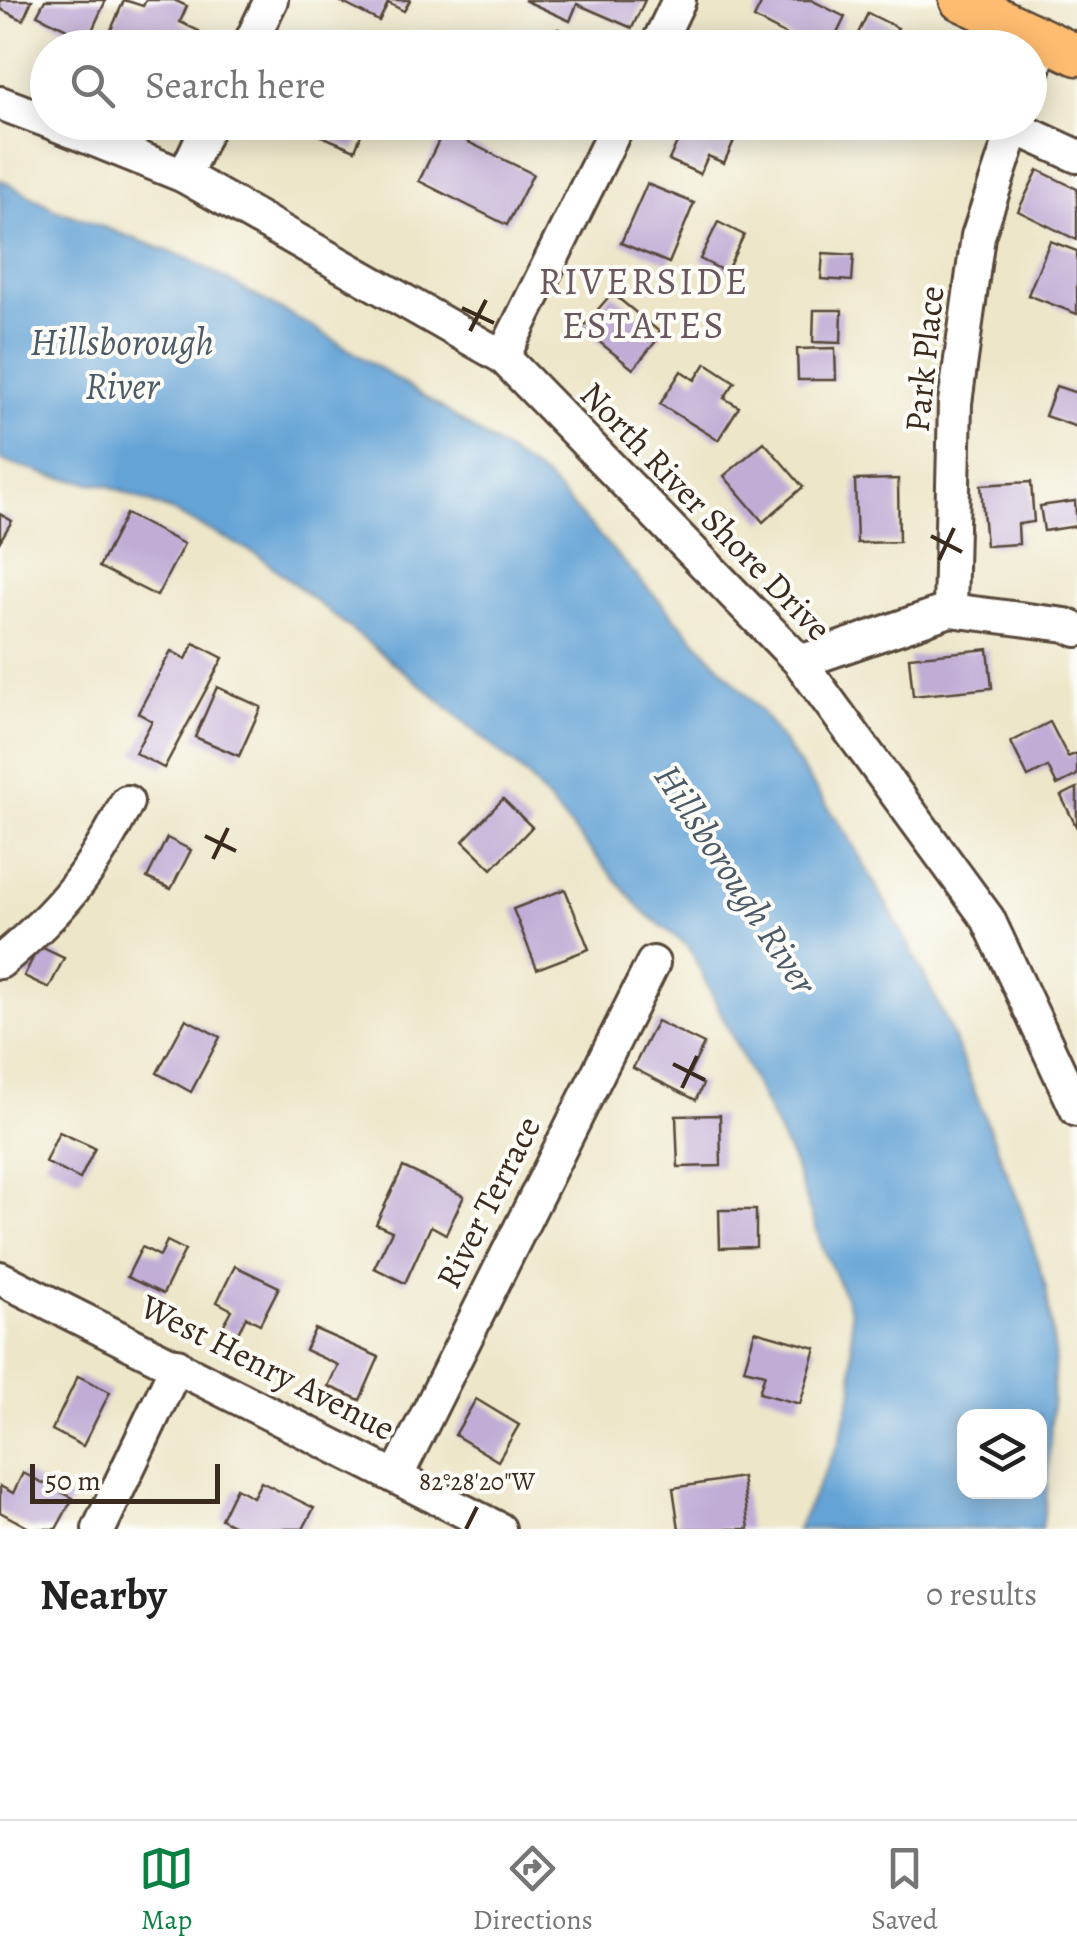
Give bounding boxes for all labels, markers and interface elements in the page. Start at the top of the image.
search box [30,30,1047,140]
icon: search [65,58,120,113]
text: Search here [145,59,326,111]
district label: RIVERSIDE ESTATES [538,255,750,351]
street label: Park Place [892,284,956,434]
water label: Hillsborough River [30,316,214,412]
street label: North River Shore Drive [570,371,842,651]
water label: Hillsborough River [642,754,831,1006]
street label: River Terrace [424,1108,552,1296]
street label: West Henry Avenue [132,1282,403,1452]
map controls [957,1409,1047,1499]
button: layers [957,1409,1047,1499]
scale bar [30,1459,220,1504]
text: 50 m [45,1462,101,1500]
text: 82°28'20"W [419,1465,536,1499]
text: Nearby [40,1566,167,1623]
text: 0 results [926,1572,1037,1616]
tab: Map [139,1841,194,1939]
tab: Directions [473,1841,593,1939]
tab: Saved [871,1841,938,1939]

